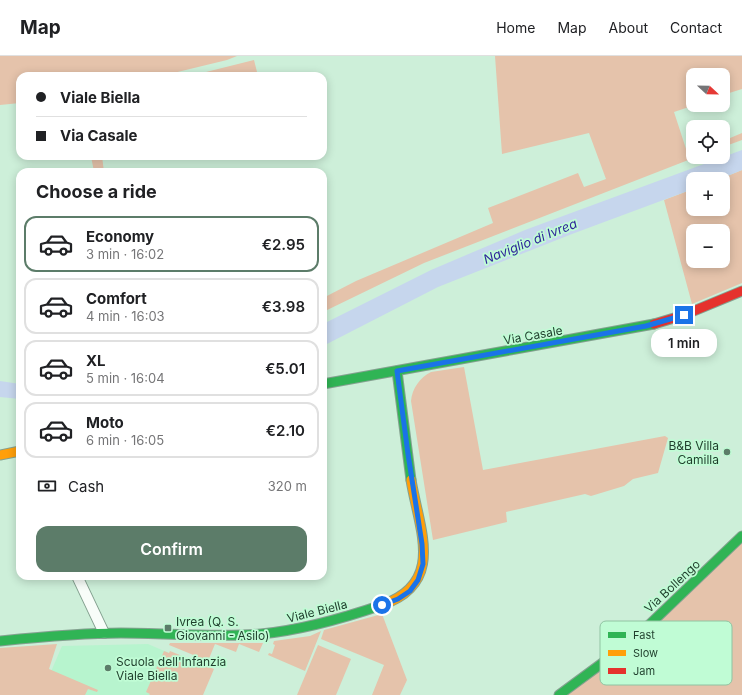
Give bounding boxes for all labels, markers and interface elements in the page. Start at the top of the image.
text: Map [20,16,61,39]
text: Home [496,19,535,36]
text: Map [557,19,587,36]
text: About [609,19,648,36]
text: Contact [670,19,722,36]
north arrow [686,68,730,112]
map controls [686,68,730,268]
text: Viale Biella [60,88,140,107]
button: locate [686,120,730,164]
text: Via Casale [60,126,137,145]
button: + [686,172,730,216]
text: Choose a ride [36,181,157,202]
water label: Naviglio di Ivrea [481,215,579,267]
button: − [686,224,730,268]
icon: car [38,226,74,262]
text: Economy [86,227,154,246]
text: €2.95 [262,235,305,254]
text: 3 min · 16:02 [86,246,164,262]
icon: car [38,288,74,324]
text: Comfort [86,289,147,308]
text: €3.98 [262,297,305,316]
route end [675,306,693,324]
text: 4 min · 16:03 [86,308,165,324]
street label: Via Casale [502,322,564,348]
callout: 1 min [651,329,717,357]
text: 1 min [668,335,700,351]
icon: car [38,350,74,386]
text: XL [86,351,106,370]
text: €5.01 [265,359,305,378]
text: 5 min · 16:04 [86,370,165,386]
icon: car [38,412,74,448]
text: Moto [86,413,124,432]
text: €2.10 [266,421,305,440]
text: 6 min · 16:05 [86,432,164,448]
place label: B&B Villa Camilla [668,438,719,467]
marker: B&B Villa Camilla [722,447,732,457]
icon: cash [36,475,58,497]
text: Cash [68,477,104,496]
text: 320 m [268,478,307,494]
button: Confirm [36,526,307,572]
street label: Via Bollengo [641,556,703,616]
street label: Viale Biella [285,596,349,626]
route start [373,596,391,614]
place label: Ivrea (Q. S. Giovanni - Asilo) [176,614,269,643]
legend [600,621,732,685]
marker: Ivrea (Q. S. Giovanni - Asilo) [163,623,173,633]
text: Fast [633,628,655,642]
text: Slow [633,646,658,660]
place label: Scuola dell'Infanzia Viale Biella [116,654,226,683]
marker: Scuola dell'Infanzia Viale Biella [103,663,113,673]
text: Jam [633,664,655,678]

